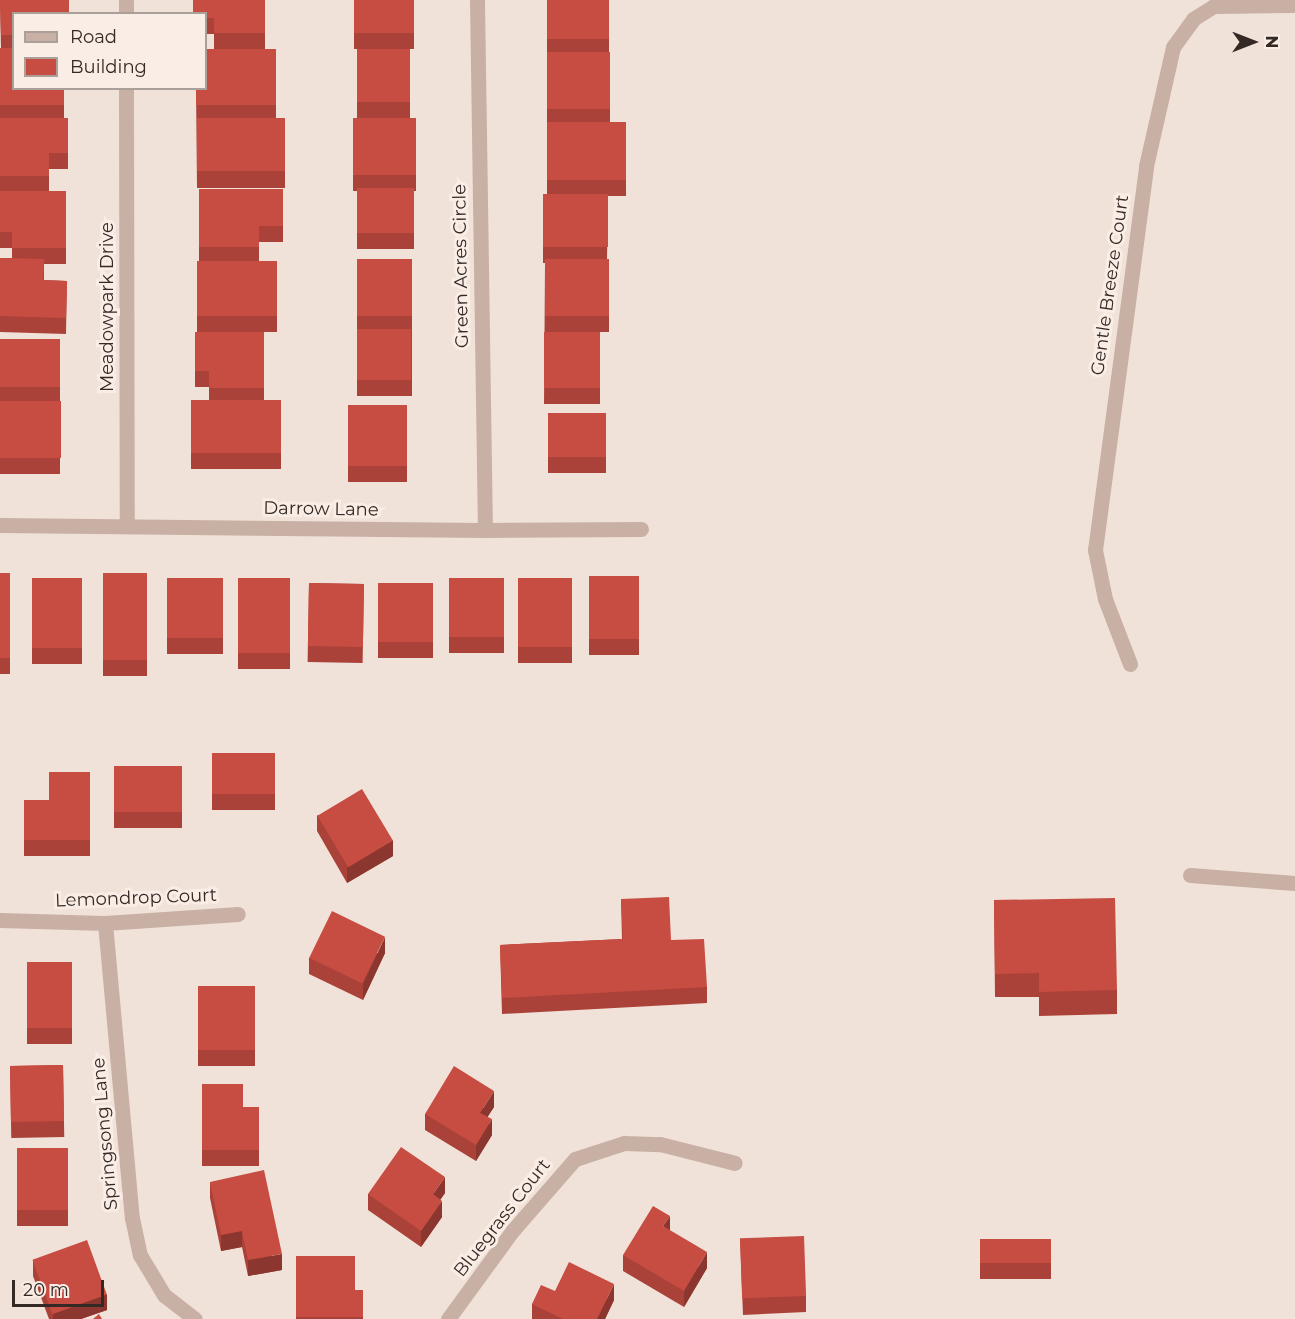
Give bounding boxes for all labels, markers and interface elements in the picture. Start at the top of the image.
legend [12,12,207,90]
north arrow [1223,12,1283,72]
text: Road [70,26,117,48]
text: N [1262,36,1281,48]
text: Building [70,56,147,78]
street label: Green Acres Circle [449,184,473,348]
street label: Gentle Breeze Court [1087,193,1133,377]
street label: Meadowpark Drive [96,222,118,392]
street label: Darrow Lane [263,497,379,521]
street label: Lemondrop Court [55,884,217,912]
street label: Springsong Lane [88,1057,122,1211]
street label: Bluegrass Court [449,1155,555,1281]
scale bar [15,1268,106,1306]
text: 20 m [23,1279,69,1301]

